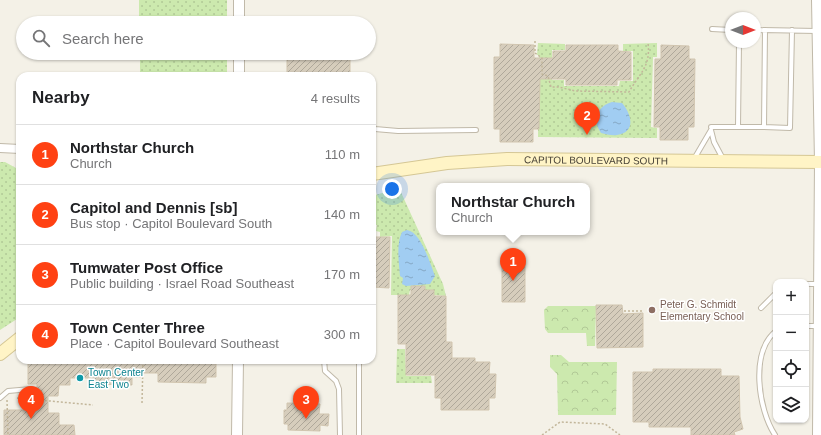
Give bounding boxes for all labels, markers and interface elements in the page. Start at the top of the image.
north arrow [725,12,761,48]
search box [16,16,376,60]
icon: search [30,27,52,49]
text: Search here [62,30,144,47]
text: Nearby [32,88,90,107]
text: 4 results [311,91,360,106]
pin: 2 [574,102,600,135]
text: Northstar Church [70,139,194,156]
text: 1 [41,147,49,162]
text: 110 m [325,147,360,162]
street label: CAPITOL BOULEVARD SOUTH [524,154,668,167]
text: Church [70,156,112,171]
your location [382,179,402,199]
popup [436,183,590,235]
text: Northstar Church [451,193,575,210]
text: Capitol and Dennis [sb] [70,199,238,216]
text: 2 [41,207,49,222]
text: 140 m [324,207,360,222]
text: Church [451,210,493,225]
text: Bus stop · Capitol Boulevard South [70,216,272,231]
pin: 1 [500,248,526,281]
text: Tumwater Post Office [70,259,223,276]
text: 3 [41,267,49,282]
text: 170 m [324,267,360,282]
text: Public building · Israel Road Southeast [70,276,294,291]
map controls [773,279,809,423]
button: + [773,279,809,315]
place label: Peter G. Schmidt Elementary School [660,299,744,322]
marker: Peter G. Schmidt Elementary School [647,305,657,315]
button: − [773,315,809,351]
text: Town Center Three [70,319,205,336]
text: 4 [41,327,49,342]
text: 300 m [324,327,360,342]
text: Place · Capitol Boulevard Southeast [70,336,279,351]
button: locate [773,351,809,387]
place label: Town Center East Two [88,367,145,390]
marker: Town Center East Two [75,373,85,383]
pin: 4 [18,386,44,419]
pin: 3 [293,386,319,419]
button: layers [773,387,809,423]

